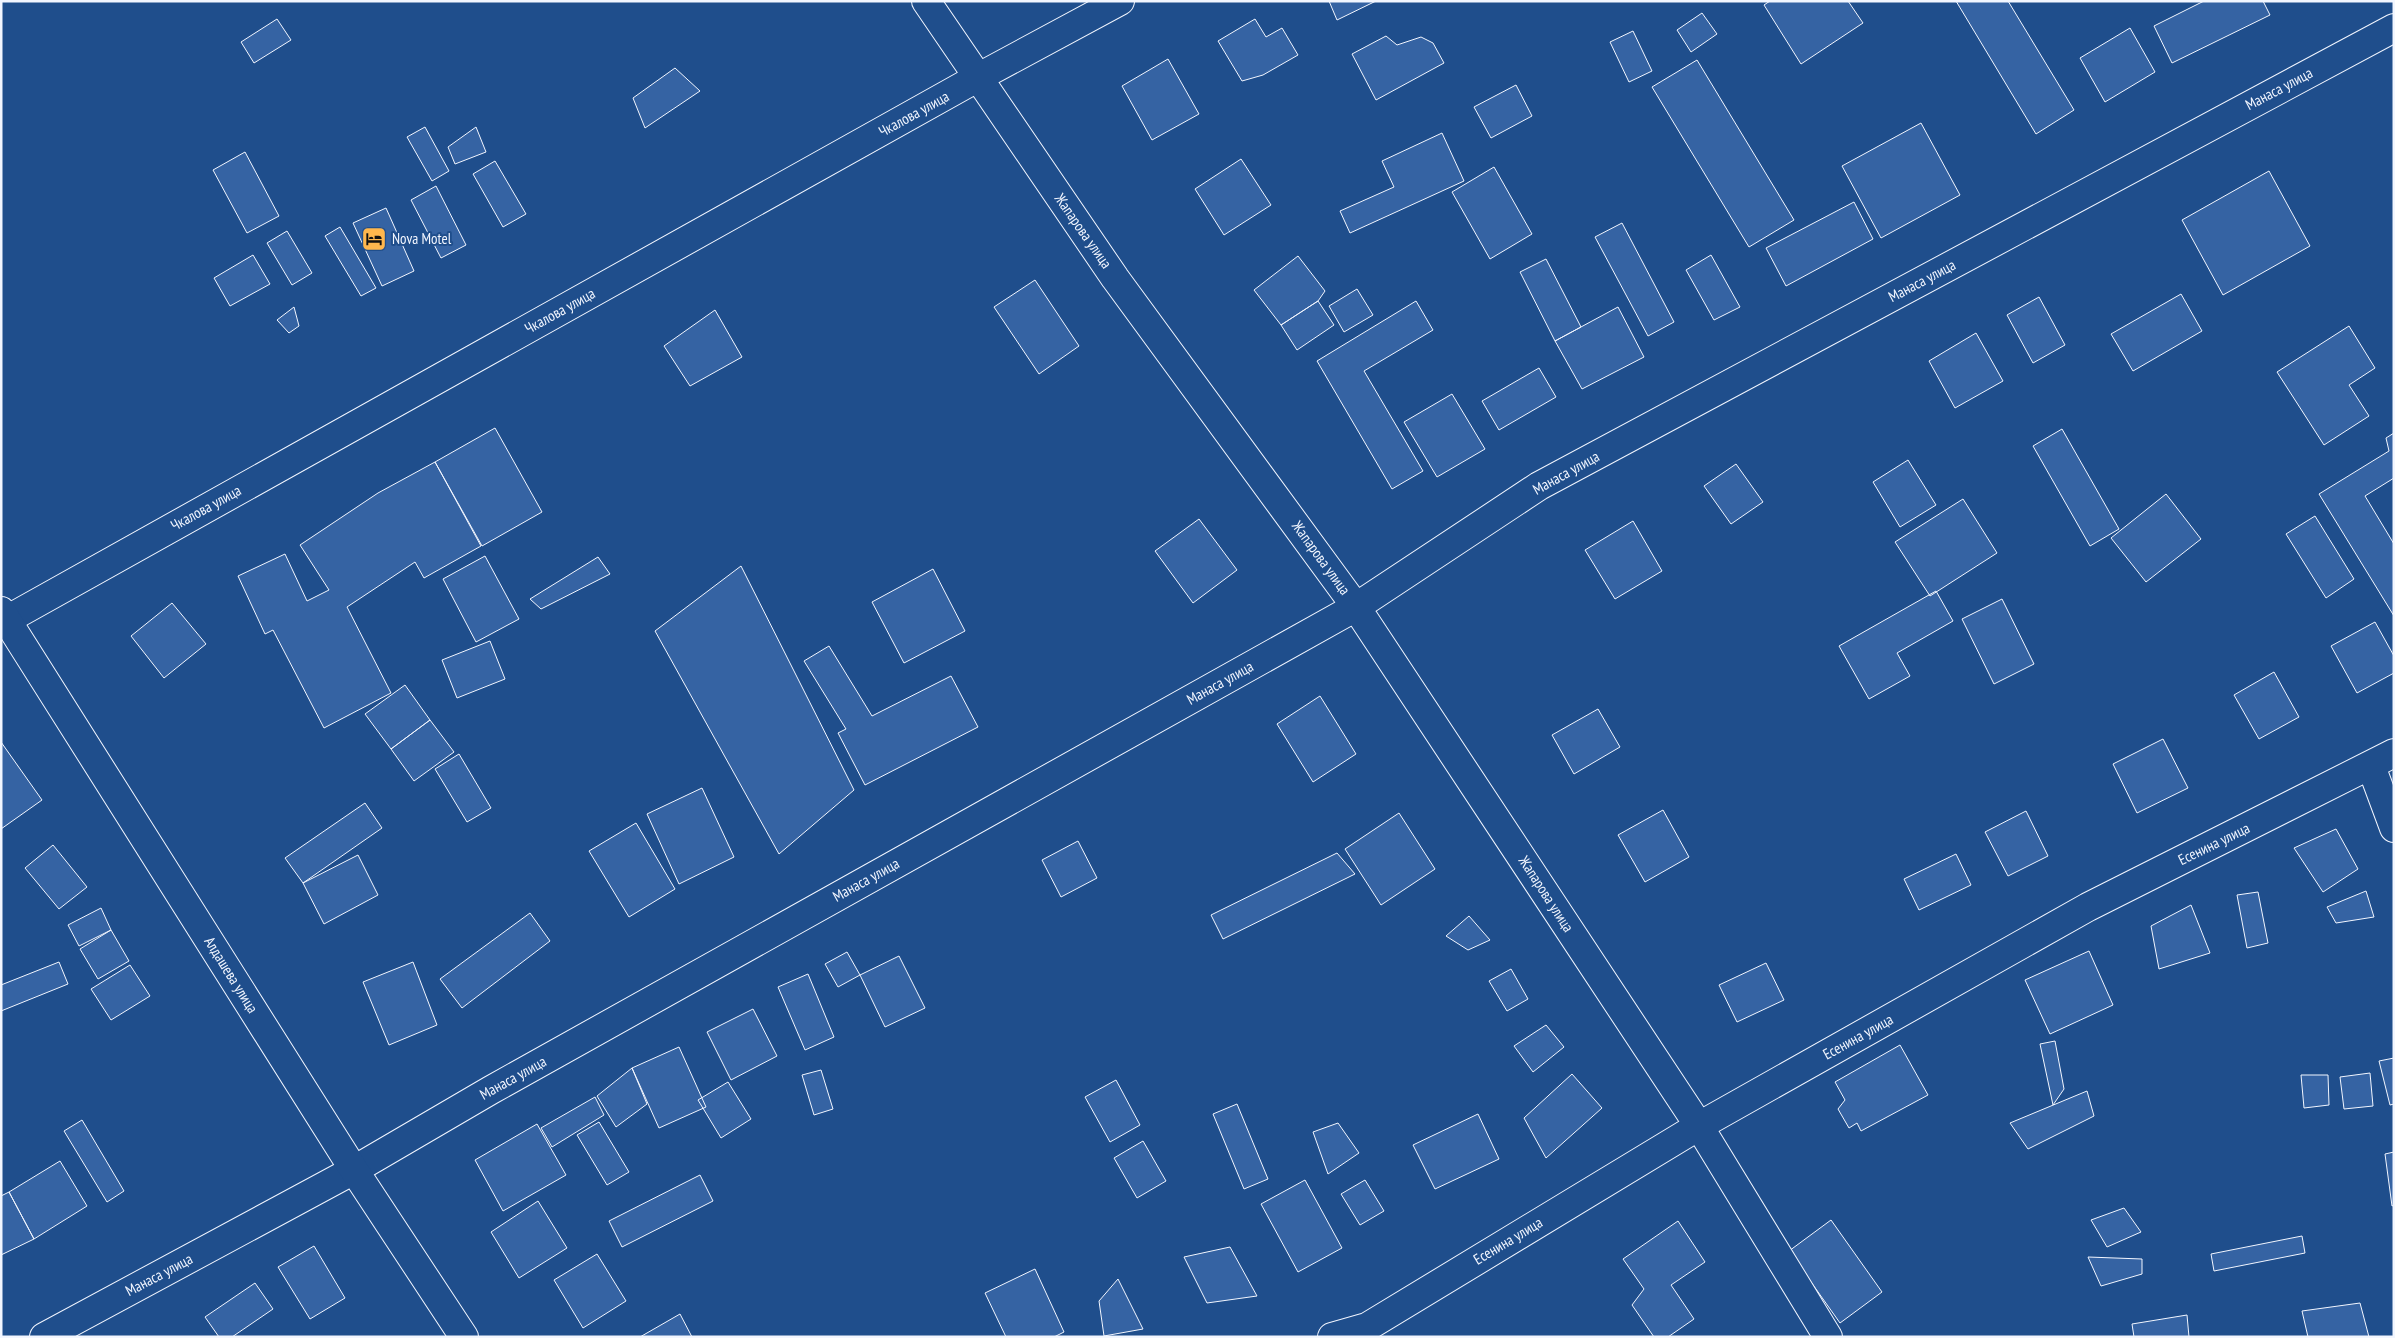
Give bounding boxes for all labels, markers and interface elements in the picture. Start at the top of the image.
street label: Манаса улица [2242,63,2316,114]
street label: Чкалова улица [875,86,952,141]
street label: Жапарова улица [1050,189,1116,272]
hotel icon: Nova Motel [361,226,387,252]
place label: Nova Motel [392,229,452,248]
street label: Манаса улица [1885,255,1959,306]
street label: Чкалова улица [521,283,598,338]
street label: Манаса улица [1529,446,1602,499]
street label: Чкалова улица [167,480,244,535]
street label: Жапарова улица [1288,516,1355,599]
street label: Манаса улица [1183,656,1256,709]
street label: Есенина улица [2175,818,2253,869]
street label: Жапарова улица [1514,851,1578,935]
street label: Манаса улица [829,853,902,906]
street label: Алдашева улица [200,933,262,1017]
street label: Есенина улица [1819,1010,1896,1064]
street label: Манаса улица [476,1051,549,1104]
street label: Есенина улица [1470,1213,1546,1269]
street label: Манаса улица [122,1249,196,1300]

